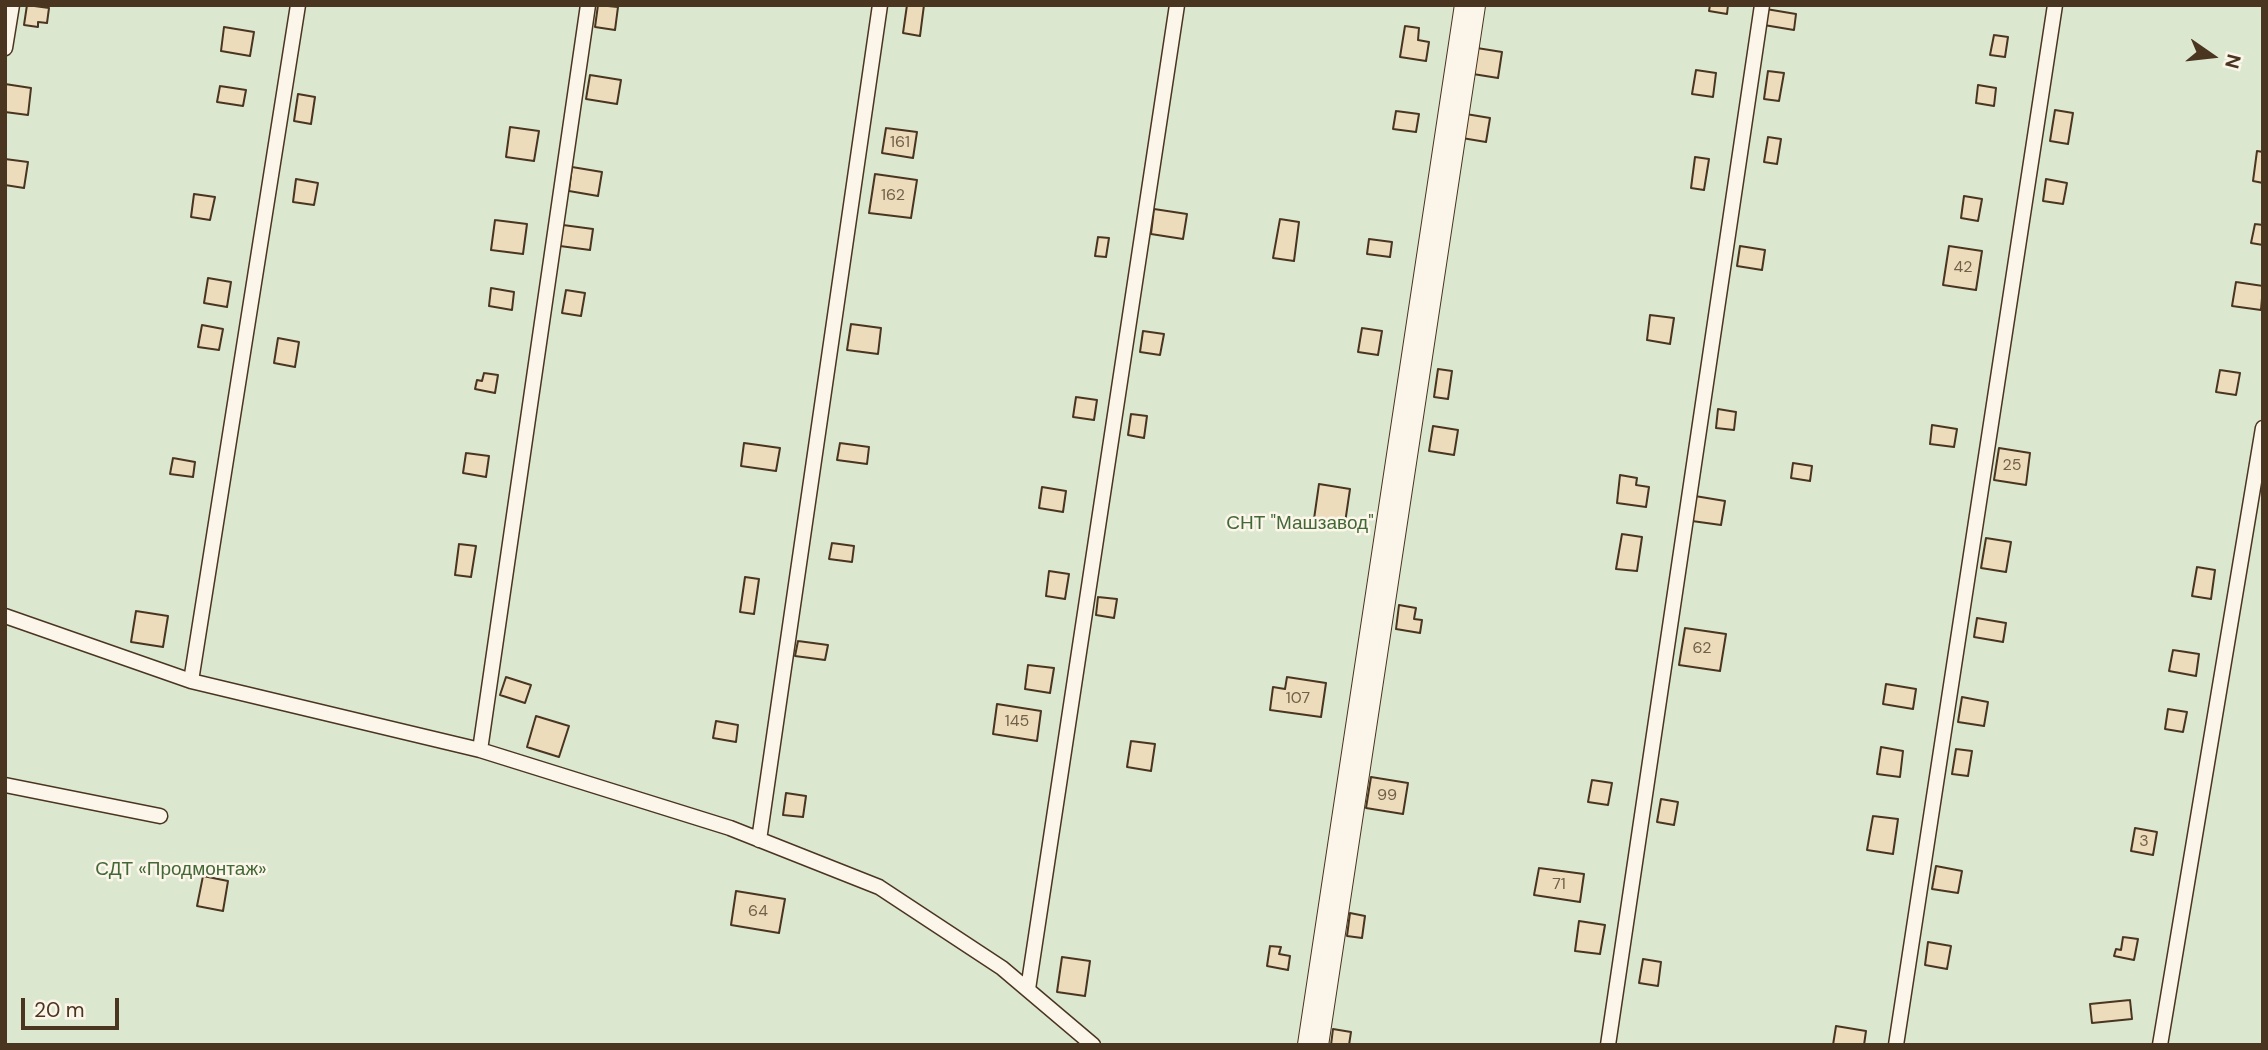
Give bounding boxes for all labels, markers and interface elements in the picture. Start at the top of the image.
north arrow [2177,21,2247,91]
text: N [2219,51,2247,71]
house number: 161 [890,133,910,153]
house number: 162 [881,186,905,206]
house number: 42 [1954,258,1972,278]
house number: 25 [2003,456,2021,476]
park label: СНТ "Машзавод" [1226,513,1374,535]
house number: 62 [1693,639,1711,659]
house number: 107 [1286,689,1310,709]
house number: 145 [1005,712,1029,732]
house number: 99 [1377,786,1397,806]
house number: 3 [2139,832,2149,852]
park label: СДТ «Продмонтаж» [95,859,267,881]
house number: 71 [1552,875,1566,895]
house number: 64 [748,902,768,922]
scale bar [24,984,122,1028]
text: 20 m [34,996,85,1024]

